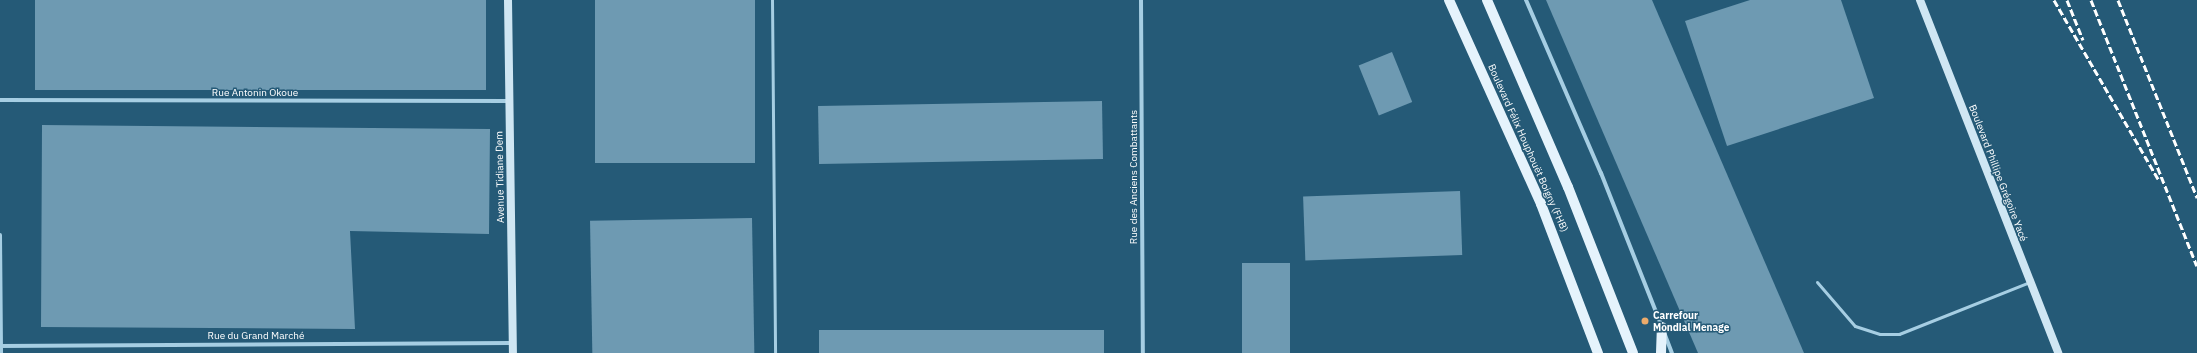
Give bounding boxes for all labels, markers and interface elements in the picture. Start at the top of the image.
street label: Boulevard Félix Houphouët Boigny (FHB) [1485,62,1571,234]
street label: Rue Antonin Okoue [212,87,298,99]
street label: Boulevard Phillipe Grégoire Yacé [1966,103,2030,243]
street label: Rue des Anciens Combattants [1128,110,1140,244]
street label: Avenue Tidiane Dem [493,131,507,223]
place label: Carrefour Mondial Menage [1653,309,1729,332]
marker: Carrefour Mondial Menage [1640,316,1650,326]
street label: Rue du Grand Marché [208,330,304,342]

